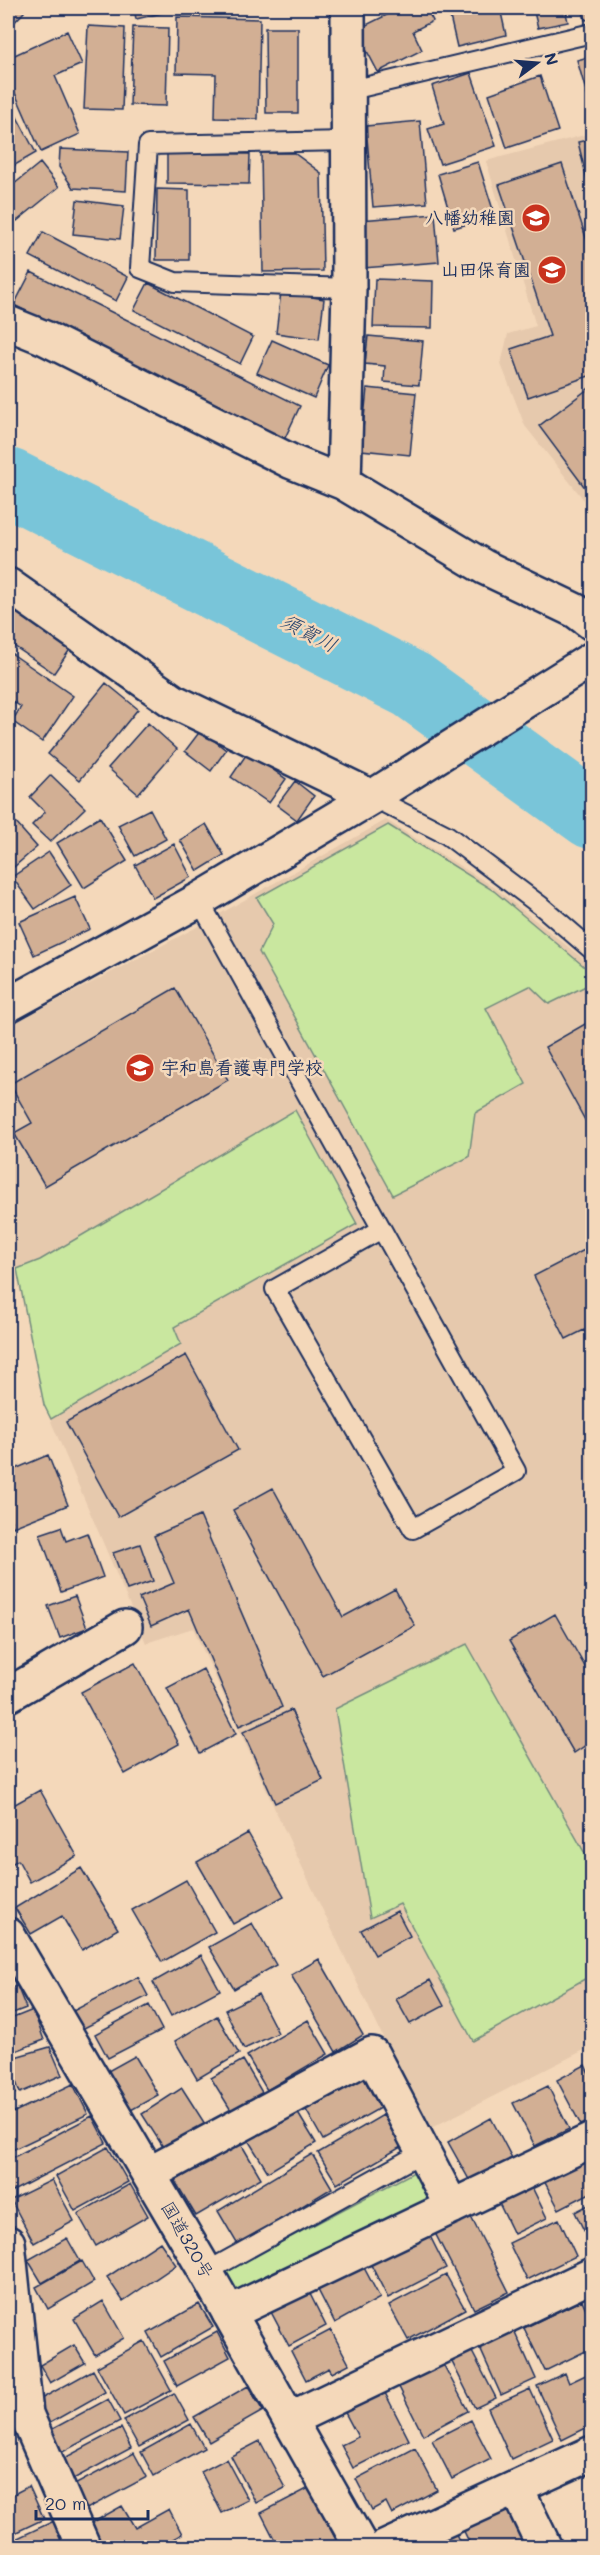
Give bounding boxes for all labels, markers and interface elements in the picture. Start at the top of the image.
north arrow [507,33,567,93]
text: N [540,50,564,67]
school or university icon: 八幡幼稚園 [520,202,552,234]
place label: 八幡幼稚園 [425,205,515,229]
school or university icon: 山田保育園 [536,254,568,286]
place label: 山田保育園 [441,257,531,281]
water label: 須賀川 [277,607,342,657]
school or university icon: 宇和島看護専門学校 [124,1052,156,1084]
place label: 宇和島看護専門学校 [161,1055,323,1079]
street label: 国道320号 [156,2196,220,2283]
scale bar [36,2483,148,2521]
text: 20 m [45,2491,86,2515]

